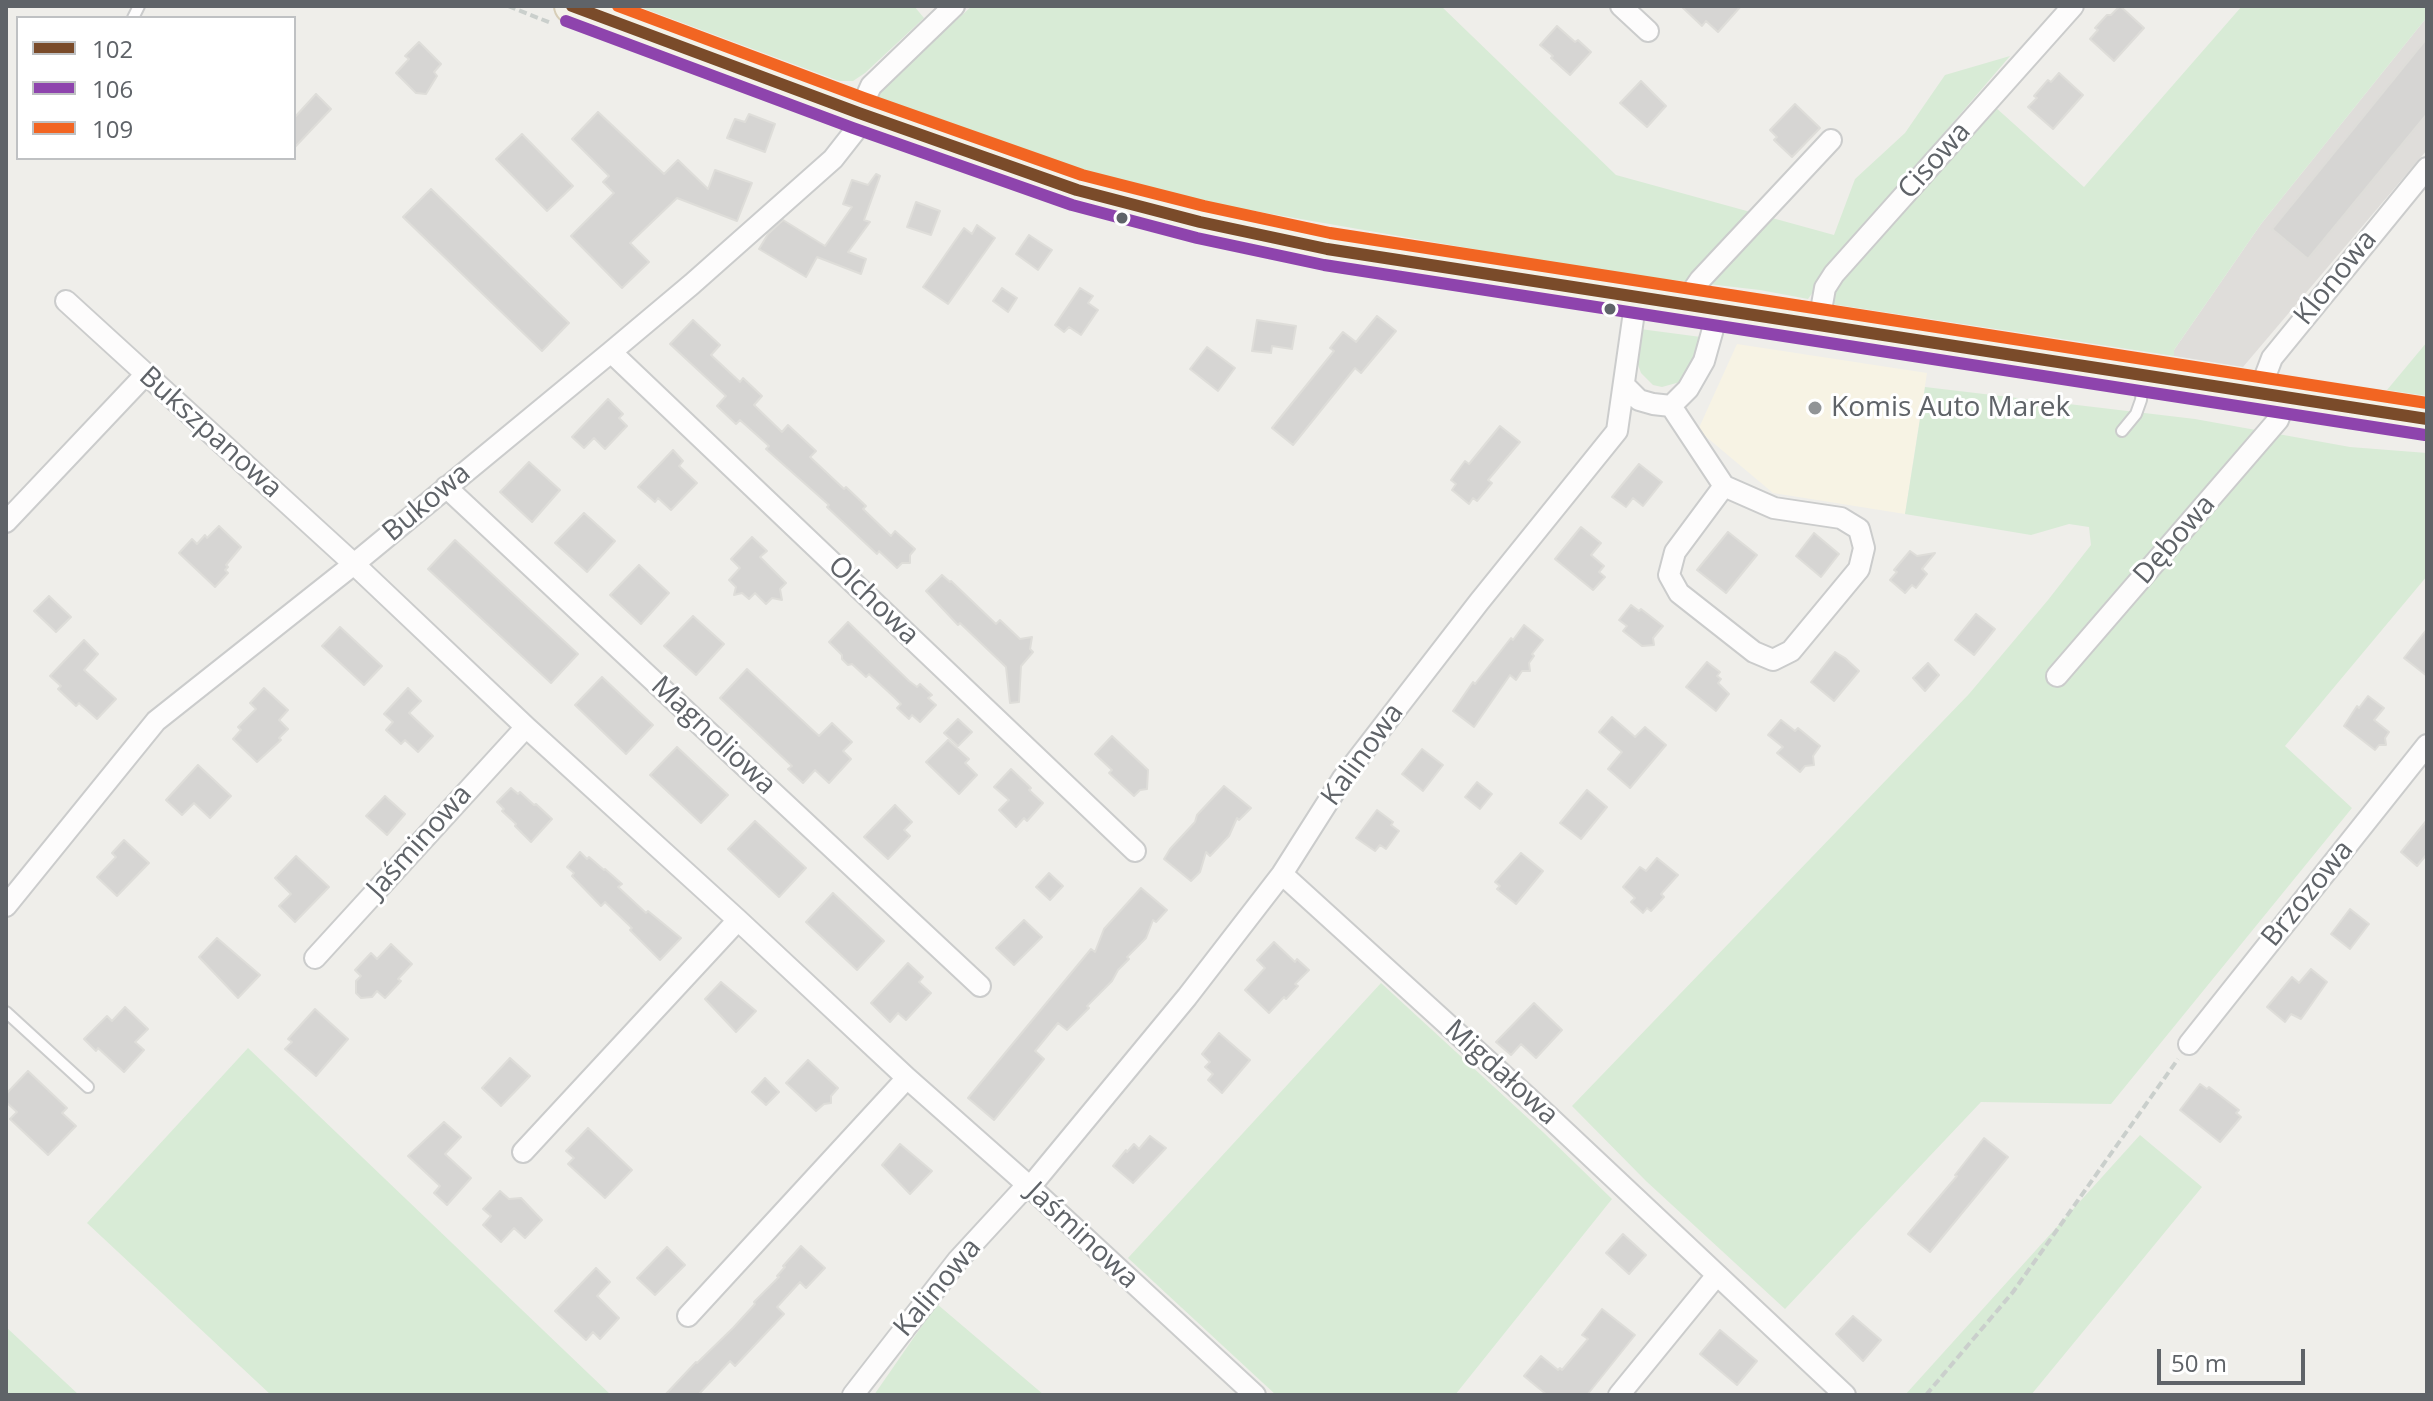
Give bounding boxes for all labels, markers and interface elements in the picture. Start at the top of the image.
legend [16,16,296,160]
text: 102 [92,32,133,65]
text: 106 [92,72,133,105]
text: 109 [92,112,133,145]
street label: Cisowa [1892,116,1978,206]
unlabelled marker [1114,210,1130,226]
street label: Klonowa [2288,224,2384,332]
unlabelled marker [1602,301,1618,317]
street label: Bukszpanowa [132,360,288,506]
place label: Komis Auto Marek [1831,391,2070,425]
marker: Komis Auto Marek [1806,399,1824,417]
street label: Bukowa [376,457,478,549]
street label: Dębowa [2127,488,2223,592]
street label: Olchowa [820,549,926,653]
street label: Magnoliowa [644,670,782,802]
street label: Kalinowa [1315,697,1411,813]
street label: Jaśminowa [360,778,480,906]
street label: Brzozowa [2255,834,2361,954]
street label: Migdałowa [1437,1013,1565,1133]
street label: Jaśminowa [1019,1176,1145,1296]
street label: Kalinowa [887,1232,989,1344]
scale bar [2161,1333,2309,1383]
text: 50 m [2171,1346,2227,1379]

